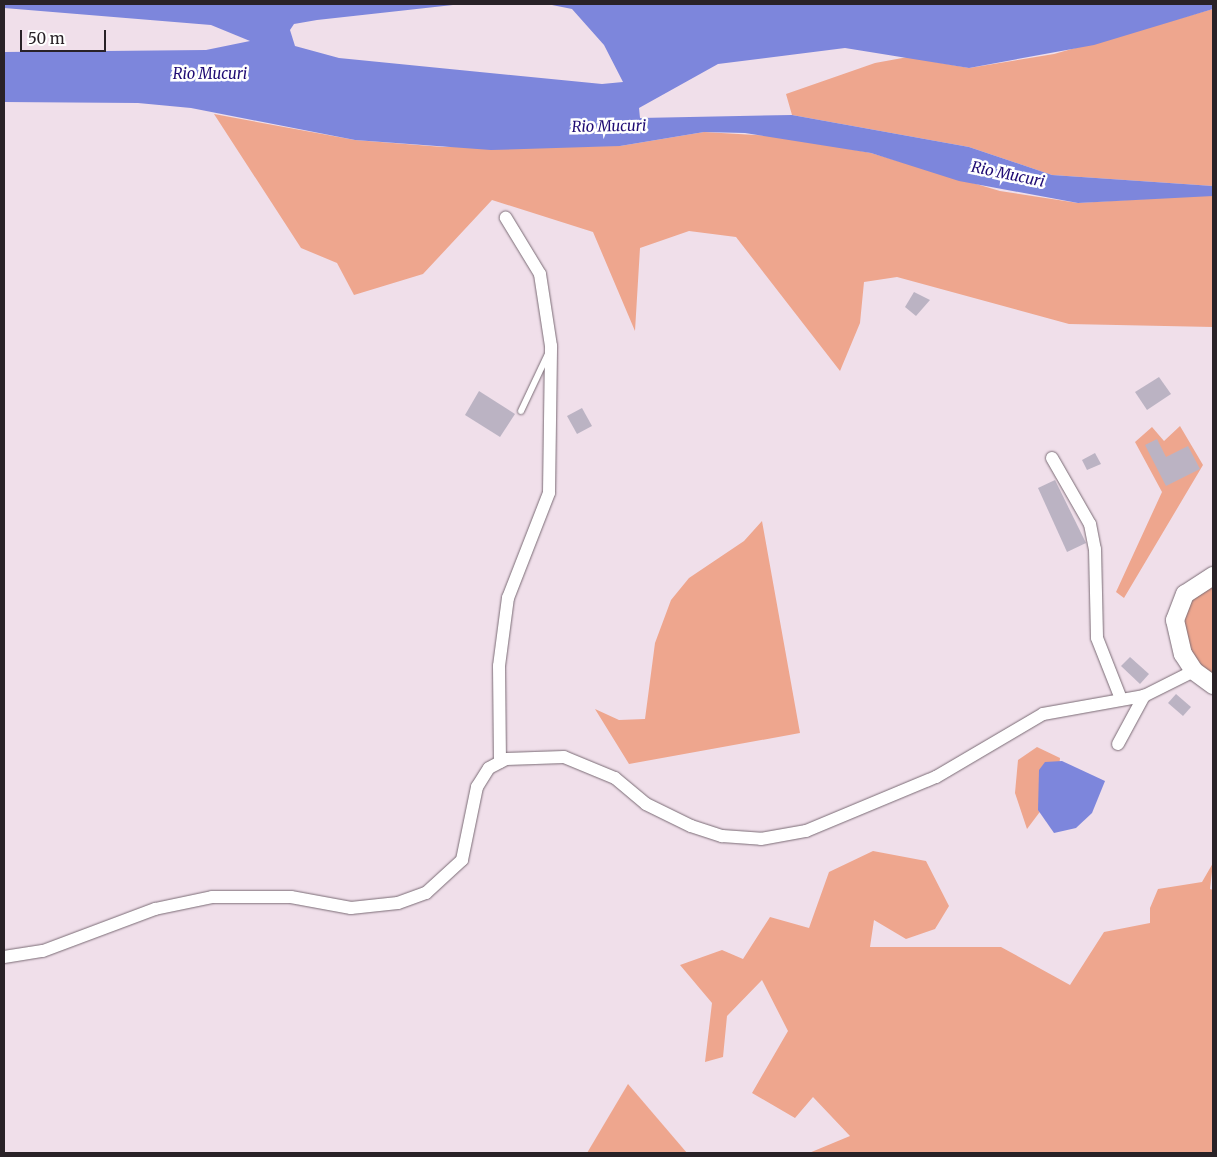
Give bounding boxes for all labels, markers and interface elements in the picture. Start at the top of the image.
scale bar [22,20,109,52]
text: 50 m [28,29,65,48]
water label: Rio Mucuri [173,65,247,83]
water label: Rio Mucuri [572,116,646,136]
water label: Rio Mucuri [970,157,1046,191]

